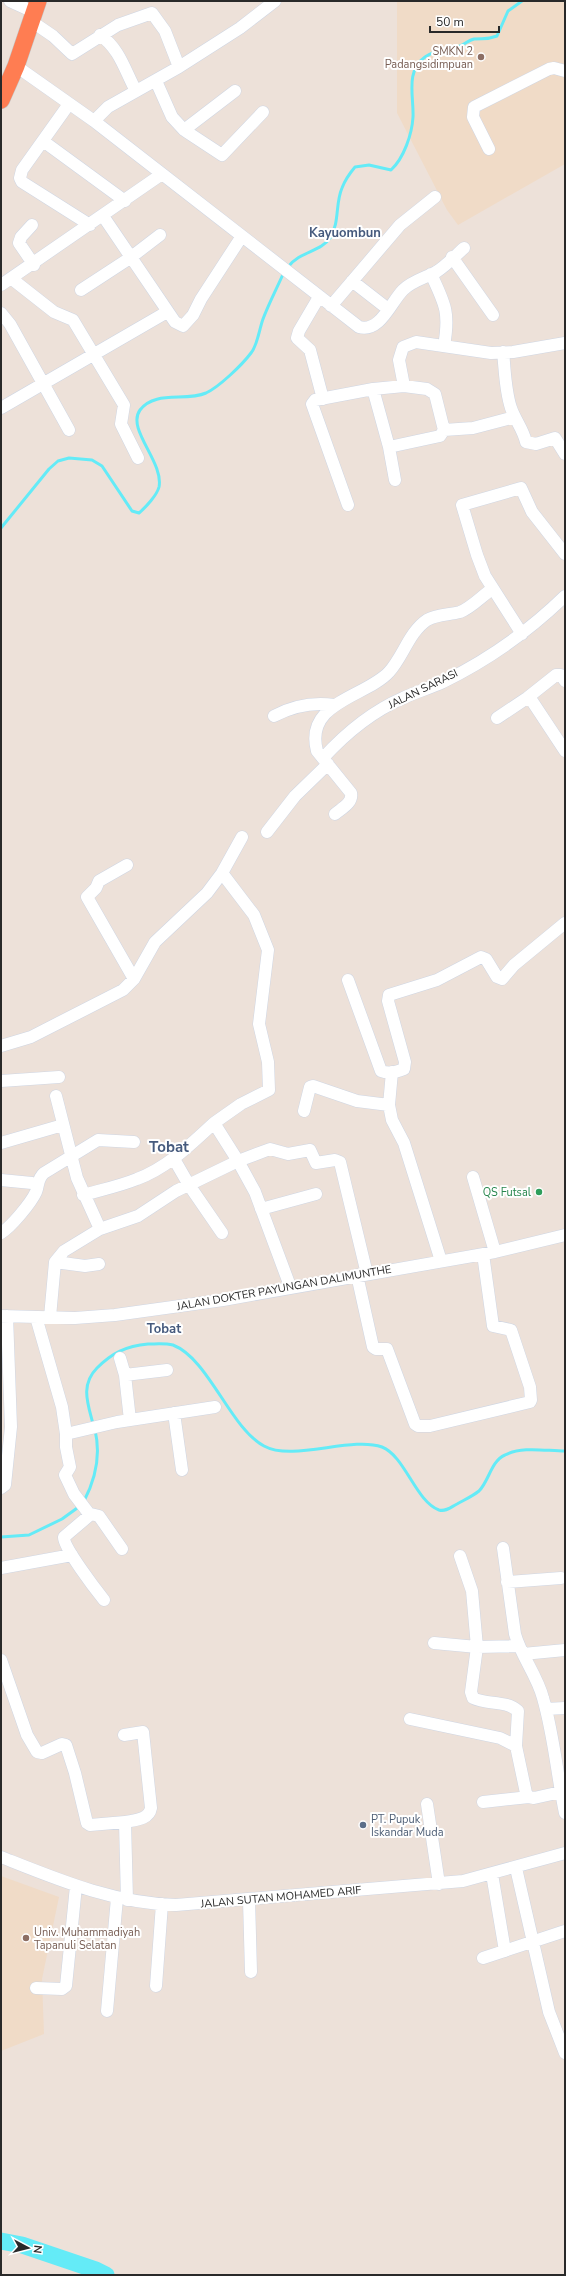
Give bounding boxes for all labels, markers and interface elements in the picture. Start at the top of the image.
scale bar [430,8,499,34]
text: 50 m [436,14,464,30]
place label: SMKN 2 Padangsidimpuan [385,44,473,72]
marker: SMKN 2 Padangsidimpuan [476,52,486,62]
district label: Kayuombun [309,224,381,242]
street label: JALAN SARASI [385,666,460,713]
district label: Tobat [149,1137,189,1157]
place label: QS Futsal [483,1185,532,1200]
marker: QS Futsal [534,1187,544,1197]
street label: JALAN DOKTER PAYUNGAN DALIMUNTHE [175,1262,392,1314]
district label: Tobat [147,1320,182,1338]
place label: PT. Pupuk Iskandar Muda [371,1812,444,1840]
marker: PT. Pupuk Iskandar Muda [358,1820,368,1830]
street label: JALAN SUTAN MOHAMED ARIF [199,1883,362,1912]
place label: Univ. Muhammadiyah Tapanuli Selatan [34,1925,140,1953]
marker: Univ. Muhammadiyah Tapanuli Selatan [21,1933,31,1943]
north arrow [8,2228,48,2268]
text: N [29,2244,45,2254]

